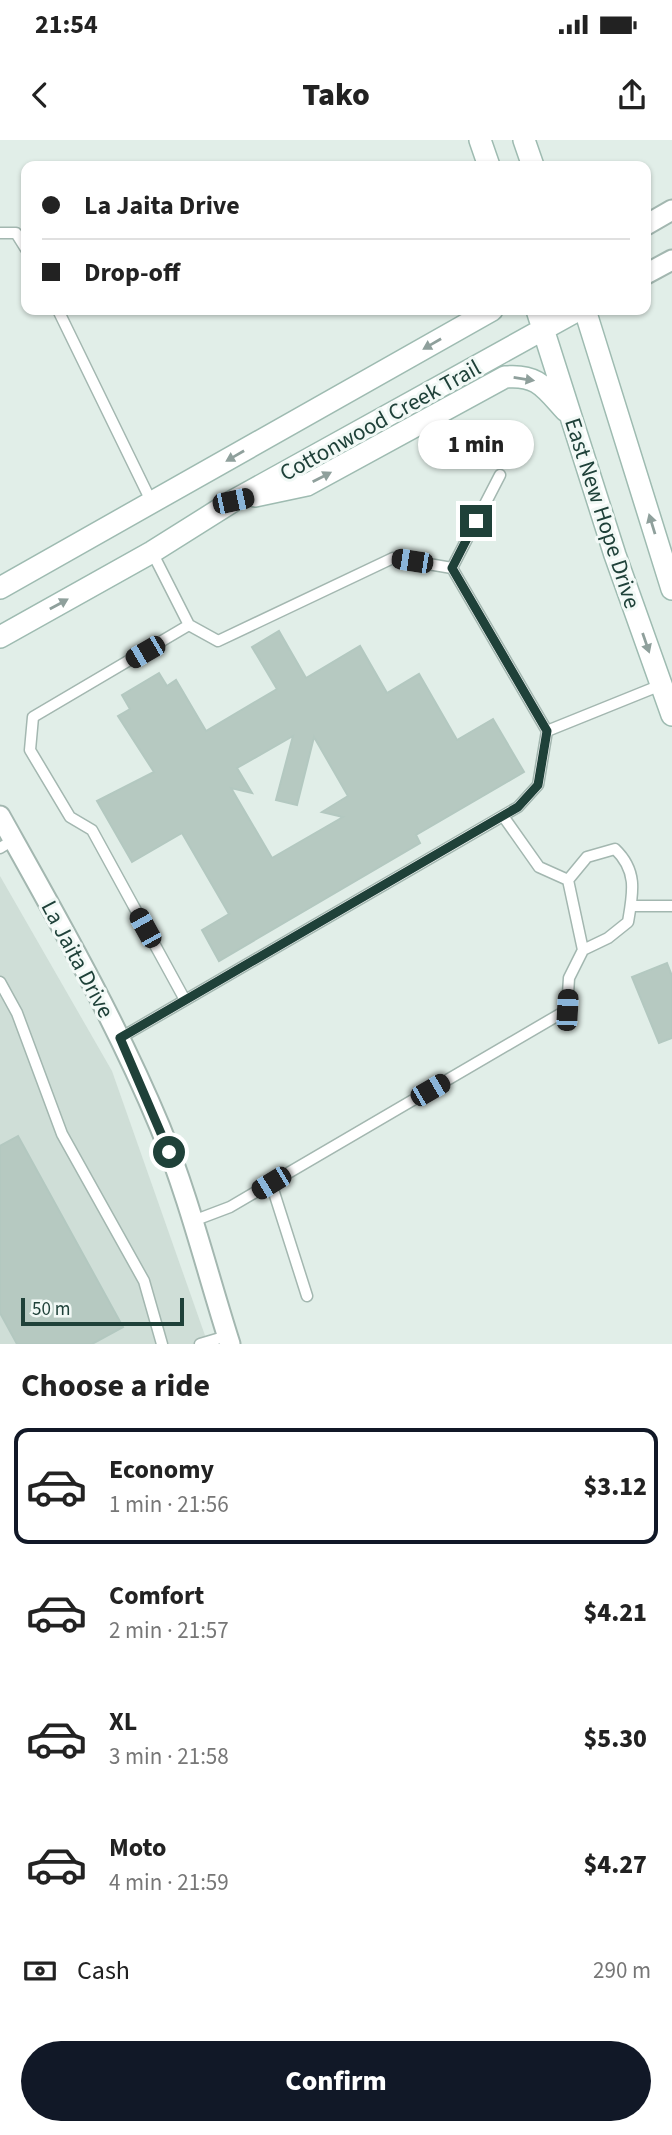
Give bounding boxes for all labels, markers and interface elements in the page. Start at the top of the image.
text: 21:54 [35,6,98,43]
text: Tako [302,72,370,118]
icon: back [21,76,59,114]
icon: share [613,76,651,114]
text: La Jaita Drive [84,187,240,224]
text: Drop-off [84,254,180,291]
one-way arrow [423,337,442,350]
street label: Cottonwood Creek Trail [274,351,487,489]
one-way arrow [513,373,535,384]
street label: East New Hope Drive [556,413,649,613]
callout: 1 min [418,420,534,468]
text: 1 min [448,428,504,461]
one-way arrow [225,450,244,462]
one-way arrow [312,472,332,483]
car [211,486,256,516]
route end [460,505,492,537]
one-way arrow [646,513,656,534]
car [390,547,435,575]
one-way arrow [50,598,69,610]
car [122,632,169,672]
one-way arrow [641,632,652,653]
street label: La Jaita Drive [33,895,122,1024]
car [126,905,165,951]
car [556,988,579,1032]
car [407,1070,454,1110]
route start [153,1136,185,1168]
car [248,1163,295,1203]
scale bar [21,1295,184,1327]
text: 50 m [32,1296,70,1323]
text: Choose a ride [21,1363,210,1409]
text: Economy [109,1451,214,1488]
icon: car [25,1455,88,1518]
text: $3.12 [583,1468,647,1505]
text: 1 min · 21:56 [109,1488,229,1521]
text: Comfort [109,1577,204,1614]
icon: car [25,1581,88,1644]
text: $4.21 [583,1594,647,1631]
text: 2 min · 21:57 [109,1614,229,1647]
text: XL [109,1703,137,1740]
icon: car [25,1707,88,1770]
text: $5.30 [583,1720,647,1757]
text: 3 min · 21:58 [109,1740,229,1773]
text: Moto [109,1829,166,1866]
icon: car [25,1833,88,1896]
text: $4.27 [583,1846,647,1883]
text: 4 min · 21:59 [109,1866,229,1899]
icon: cash [21,1952,59,1990]
text: Cash [77,1952,130,1989]
text: 290 m [593,1954,651,1987]
button: Confirm [21,2041,651,2121]

